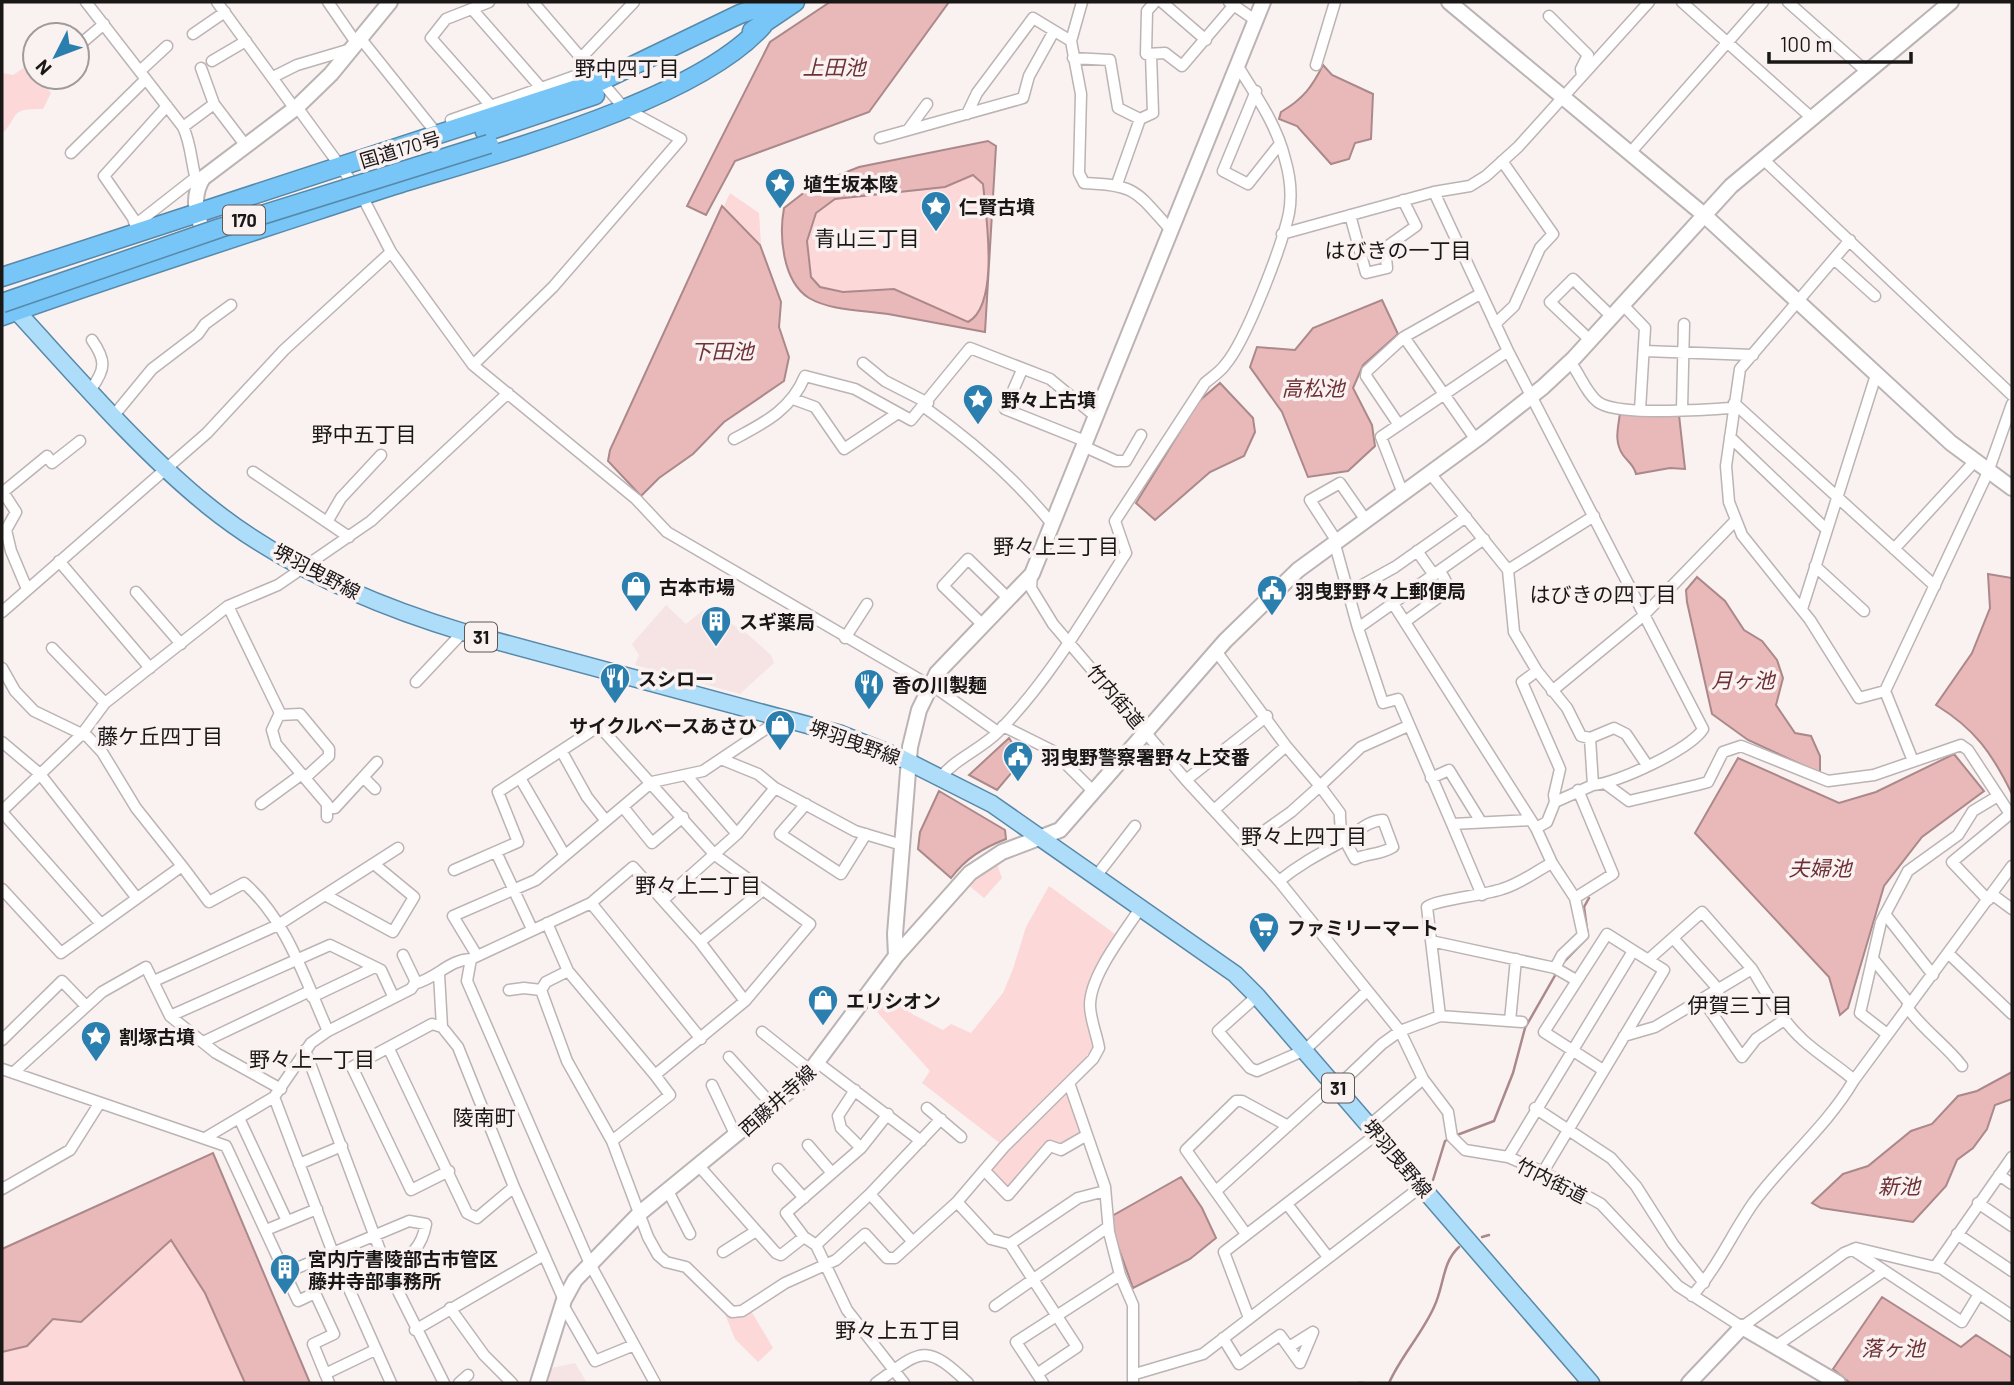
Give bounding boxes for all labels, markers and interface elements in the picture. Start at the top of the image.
north arrow [21,21,91,91]
scale bar [1769,21,1911,65]
text: 100 m [1780,31,1833,56]
water label: 上田池 [803,54,867,79]
text: N [30,55,56,80]
district label: 野中四丁目 [575,55,680,80]
street label: 国道170号 [357,126,443,172]
place icon: 埴生坂本陵 [763,166,797,210]
place label: 埴生坂本陵 [803,172,898,195]
place icon: 仁賢古墳 [919,189,953,233]
place label: 仁賢古墳 [959,195,1035,218]
road number: 170 [223,205,265,234]
district label: 青山三丁目 [815,225,920,250]
district label: はびきの一丁目 [1325,237,1472,262]
water label: 下田池 [691,338,755,363]
water label: 高松池 [1282,375,1346,400]
place icon: 野々上古墳 [961,382,995,426]
place label: 野々上古墳 [1001,388,1096,411]
district label: 野中五丁目 [312,421,417,446]
district label: 野々上三丁目 [993,533,1119,558]
street label: 堺羽曳野線 [270,539,364,603]
shop icon: 古本市場 [619,569,653,613]
public building icon: 羽曳野野々上郵便局 [1255,573,1289,617]
place label: 古本市場 [659,575,735,598]
place label: 羽曳野野々上郵便局 [1295,579,1466,602]
district label: はびきの四丁目 [1530,581,1677,606]
building icon: スギ薬局 [699,604,733,648]
place label: スギ薬局 [739,610,815,633]
road number: 31 [465,622,497,652]
street label: 竹内街道 [1083,659,1149,733]
restaurant icon: スシロー [598,661,632,705]
place label: スシロー [638,667,714,690]
restaurant icon: 香の川製麺 [852,667,886,711]
water label: 月ヶ池 [1712,667,1776,692]
place label: 香の川製麺 [892,673,987,696]
shop icon: サイクルベースあさひ [763,708,797,752]
place label: サイクルベースあさひ [569,714,757,737]
street label: 堺羽曳野線 [806,715,904,769]
district label: 藤ケ丘四丁目 [97,723,223,748]
public building icon: 羽曳野警察署野々上交番 [1001,739,1035,783]
place label: 羽曳野警察署野々上交番 [1041,745,1250,768]
district label: 野々上四丁目 [1241,823,1367,848]
water label: 夫婦池 [1789,855,1853,880]
district label: 野々上二丁目 [635,872,761,897]
supermarket icon: ファミリーマート [1247,910,1281,954]
place label: ファミリーマート [1287,916,1439,939]
shop icon: エリシオン [806,983,840,1027]
place label: エリシオン [846,989,941,1012]
district label: 伊賀三丁目 [1688,992,1793,1017]
place icon: 割塚古墳 [79,1019,113,1063]
place label: 割塚古墳 [119,1025,195,1048]
district label: 野々上一丁目 [249,1046,375,1071]
street label: 西藤井寺線 [734,1060,820,1140]
road number: 31 [1322,1073,1354,1102]
district label: 陵南町 [453,1104,516,1129]
street label: 堺羽曳野線 [1359,1114,1437,1202]
street label: 竹内街道 [1513,1152,1591,1208]
water label: 新池 [1878,1173,1922,1198]
place label: 宮内庁書陵部古市管区 藤井寺部事務所 [308,1247,498,1292]
building icon: 宮内庁書陵部古市管区 藤井寺部事務所 [268,1252,302,1296]
district label: 野々上五丁目 [835,1317,961,1342]
water label: 落ヶ池 [1862,1335,1926,1360]

